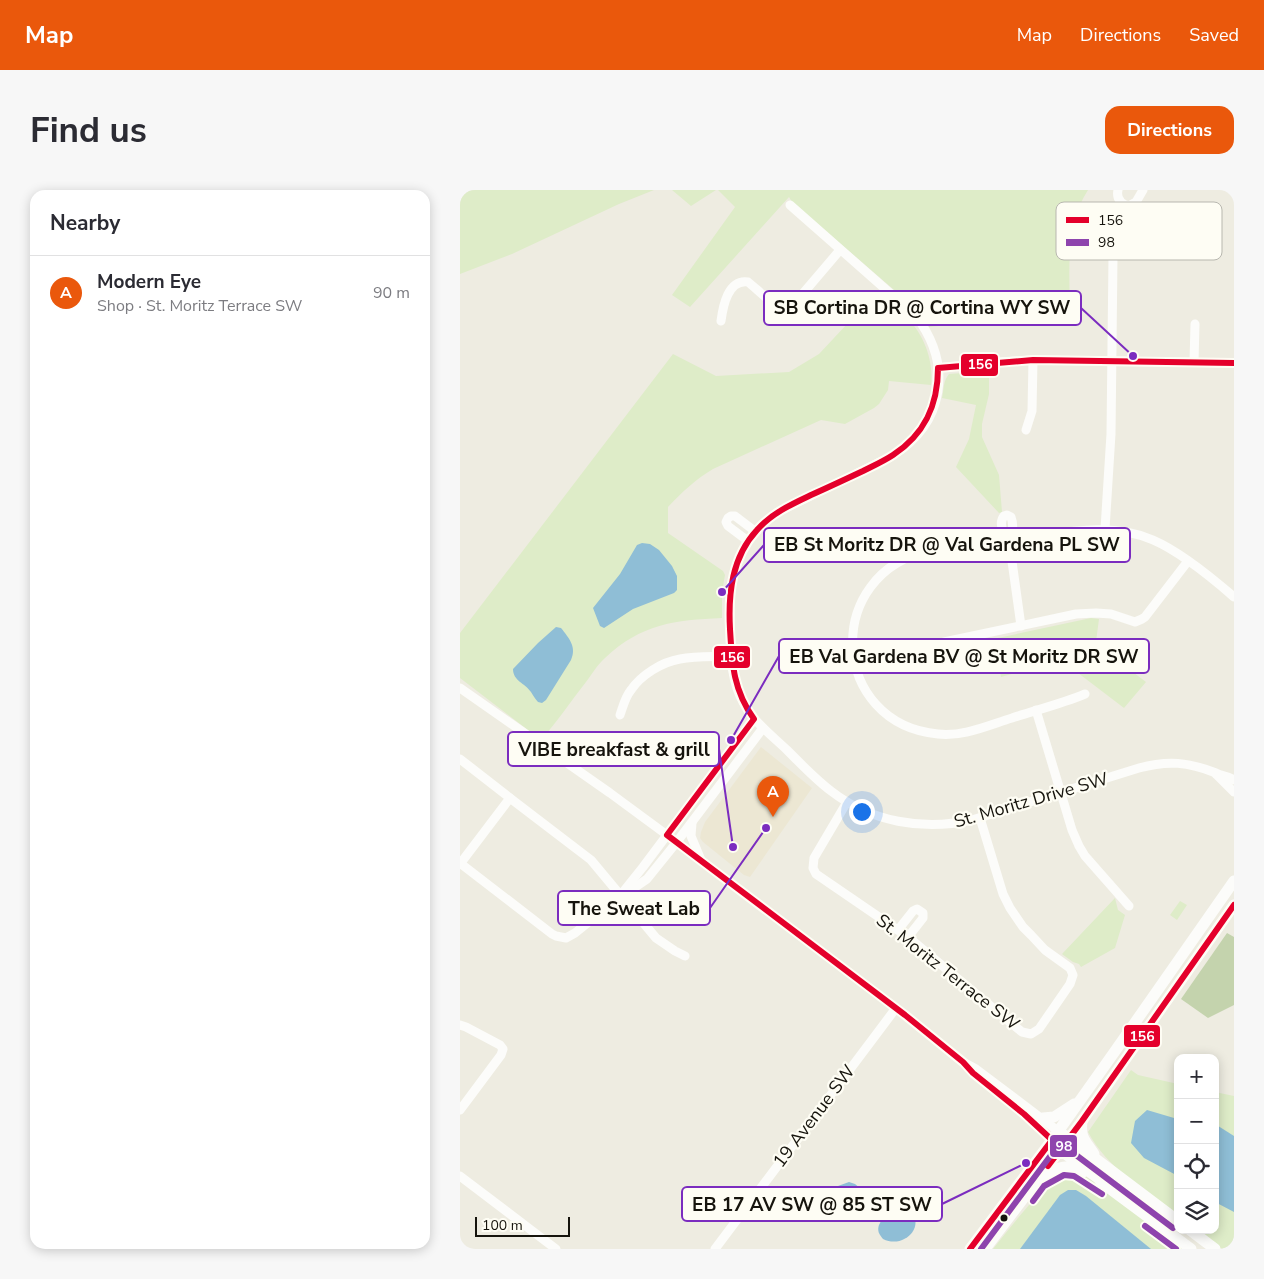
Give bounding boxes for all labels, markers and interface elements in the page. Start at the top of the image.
text: Map [25,19,73,51]
text: Map [1017,23,1052,47]
text: Directions [1080,23,1161,47]
text: Saved [1189,23,1239,47]
button: Directions [1105,106,1234,154]
text: Find us [30,107,147,154]
legend [1056,202,1222,260]
text: Nearby [50,209,120,237]
text: 156 [1098,211,1123,230]
text: 98 [1098,233,1115,252]
text: Modern Eye [97,269,201,295]
text: A [60,282,72,304]
text: 90 m [373,282,410,304]
callout: SB Cortina DR @ Cortina WY SW [764,291,1081,325]
text: Shop · St. Moritz Terrace SW [97,295,302,317]
text: SB Cortina DR @ Cortina WY SW [774,295,1070,321]
line badge: 156 [960,353,999,377]
text: 156 [967,355,993,374]
callout: EB St Moritz DR @ Val Gardena PL SW [764,528,1130,562]
text: EB St Moritz DR @ Val Gardena PL SW [774,532,1120,558]
callout: EB Val Gardena BV @ St Moritz DR SW [779,639,1149,673]
text: EB Val Gardena BV @ St Moritz DR SW [789,644,1139,670]
line badge: 156 [713,645,751,669]
text: 156 [719,648,745,667]
callout: VIBE breakfast & grill [508,732,719,766]
text: VIBE breakfast & grill [517,737,710,763]
street label: St. Moritz Drive SW [951,766,1111,834]
pin: A [757,776,789,817]
your location [849,799,875,825]
callout: The Sweat Lab [558,891,710,925]
text: The Sweat Lab [568,896,700,922]
street label: St. Moritz Terrace SW [871,908,1025,1036]
line badge: 156 [1123,1024,1161,1048]
text: 156 [1129,1027,1155,1046]
map controls [1174,1054,1219,1234]
button: + [1174,1054,1219,1099]
street label: 19 Avenue SW [767,1060,861,1172]
button: − [1174,1099,1219,1144]
line badge: 98 [1049,1134,1078,1158]
text: 98 [1056,1137,1072,1156]
button: locate [1174,1144,1219,1189]
callout: EB 17 AV SW @ 85 ST SW [682,1187,942,1221]
button: layers [1174,1189,1219,1234]
text: EB 17 AV SW @ 85 ST SW [692,1192,932,1218]
unlabelled marker [999,1213,1009,1223]
scale bar [475,1214,570,1237]
text: 100 m [482,1216,523,1235]

